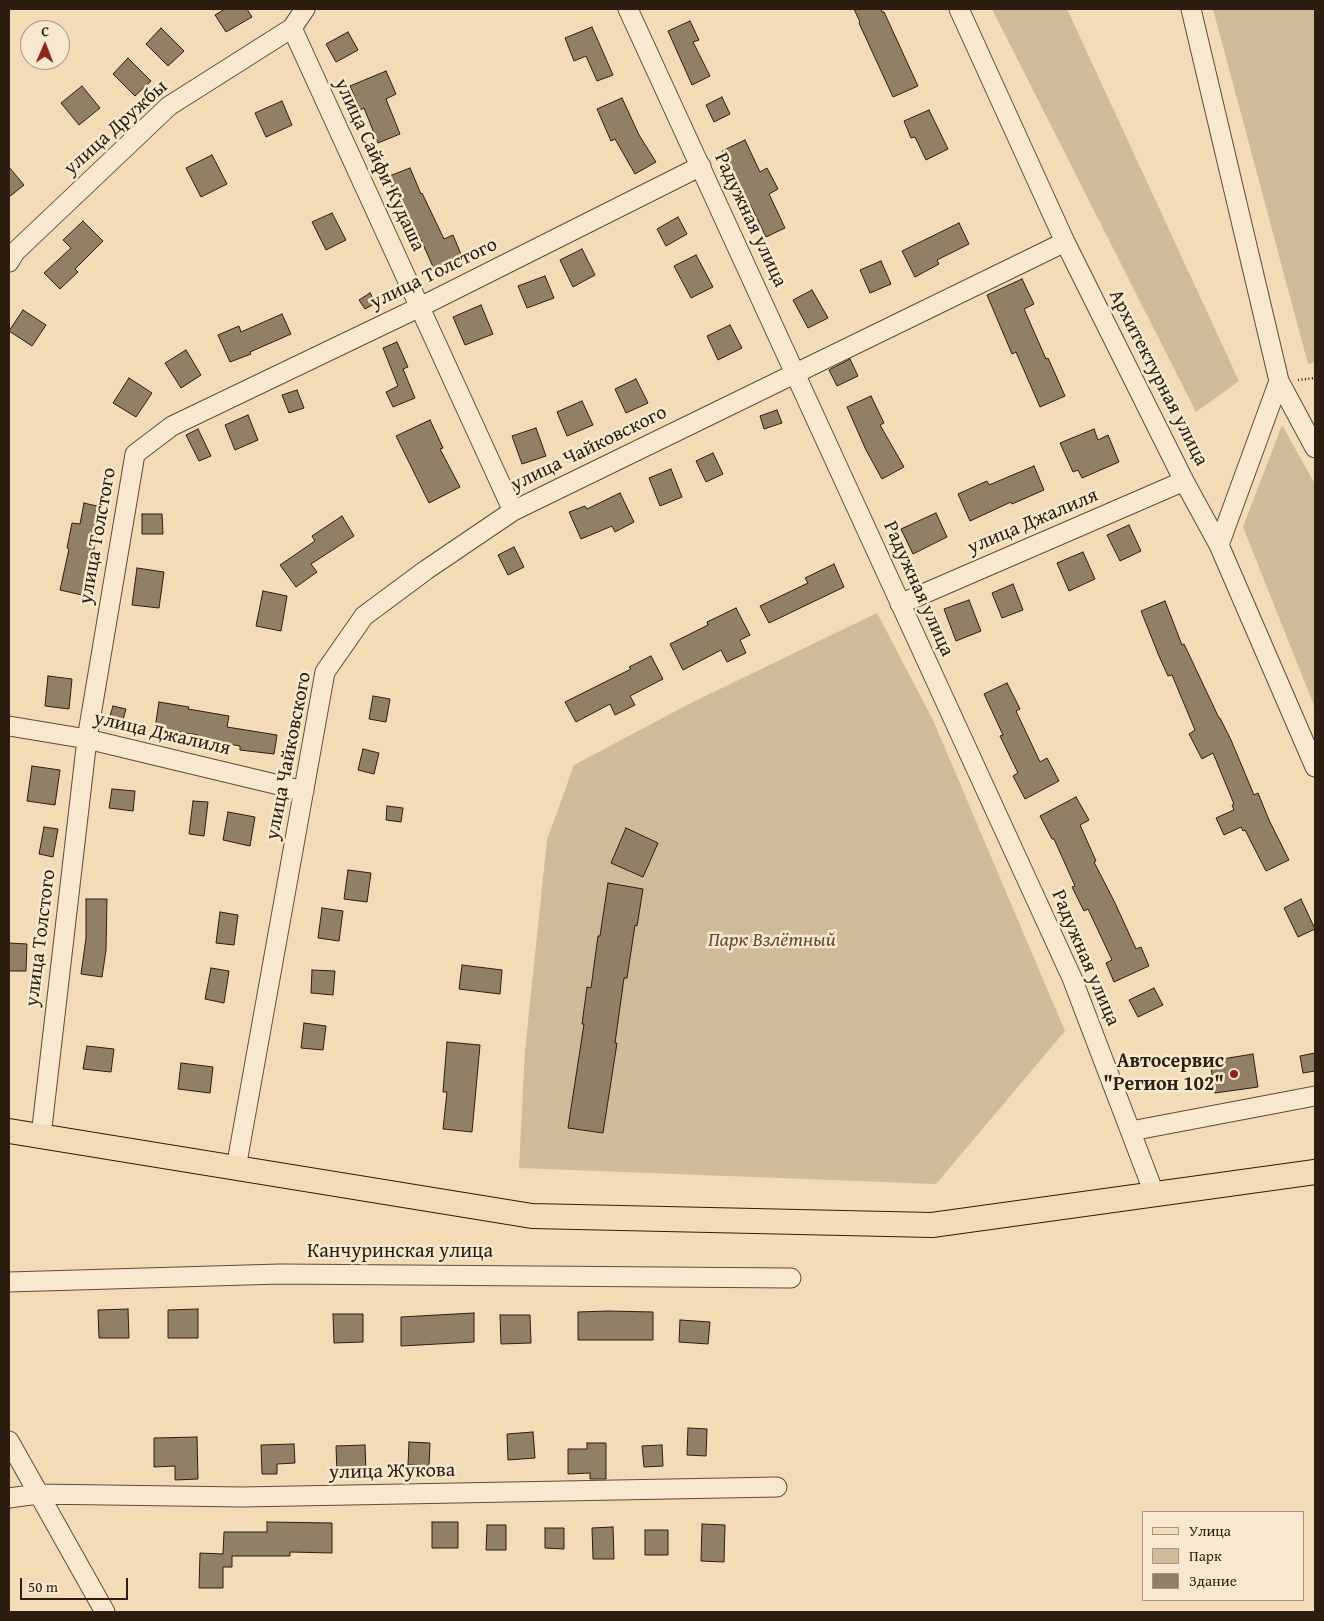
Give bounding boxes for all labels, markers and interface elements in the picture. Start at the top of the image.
north arrow [20,20,70,70]
text: С [41,21,49,41]
street label: улица Дружбы [59,75,173,181]
street label: улица Сайфи Кудаша [328,75,430,255]
street label: Радужная улица [708,149,792,291]
street label: улица Толстого [367,233,501,315]
street label: Архитектурная улица [1103,286,1213,470]
street label: улица Чайковского [507,401,671,497]
street label: улица Толстого [74,466,122,606]
street label: улица Джалиля [964,484,1102,560]
street label: Радужная улица [877,518,959,660]
street label: улица Чайковского [261,670,317,842]
street label: улица Джалиля [91,707,233,761]
street label: улица Толстого [21,868,61,1008]
street label: Радужная улица [1046,886,1124,1030]
park label: Парк Взлётный [708,929,836,953]
place label: Автосервис "Регион 102" [1103,1050,1224,1097]
marker: Автосервис "Регион 102" [1228,1068,1240,1080]
street label: Канчуринская улица [307,1240,493,1264]
street label: улица Жукова [329,1459,455,1485]
legend [1142,1511,1304,1601]
text: Улица [1189,1520,1231,1541]
text: Парк [1189,1545,1222,1566]
scale bar [22,1568,130,1600]
text: Здание [1189,1570,1237,1591]
text: 50 m [28,1576,58,1597]

